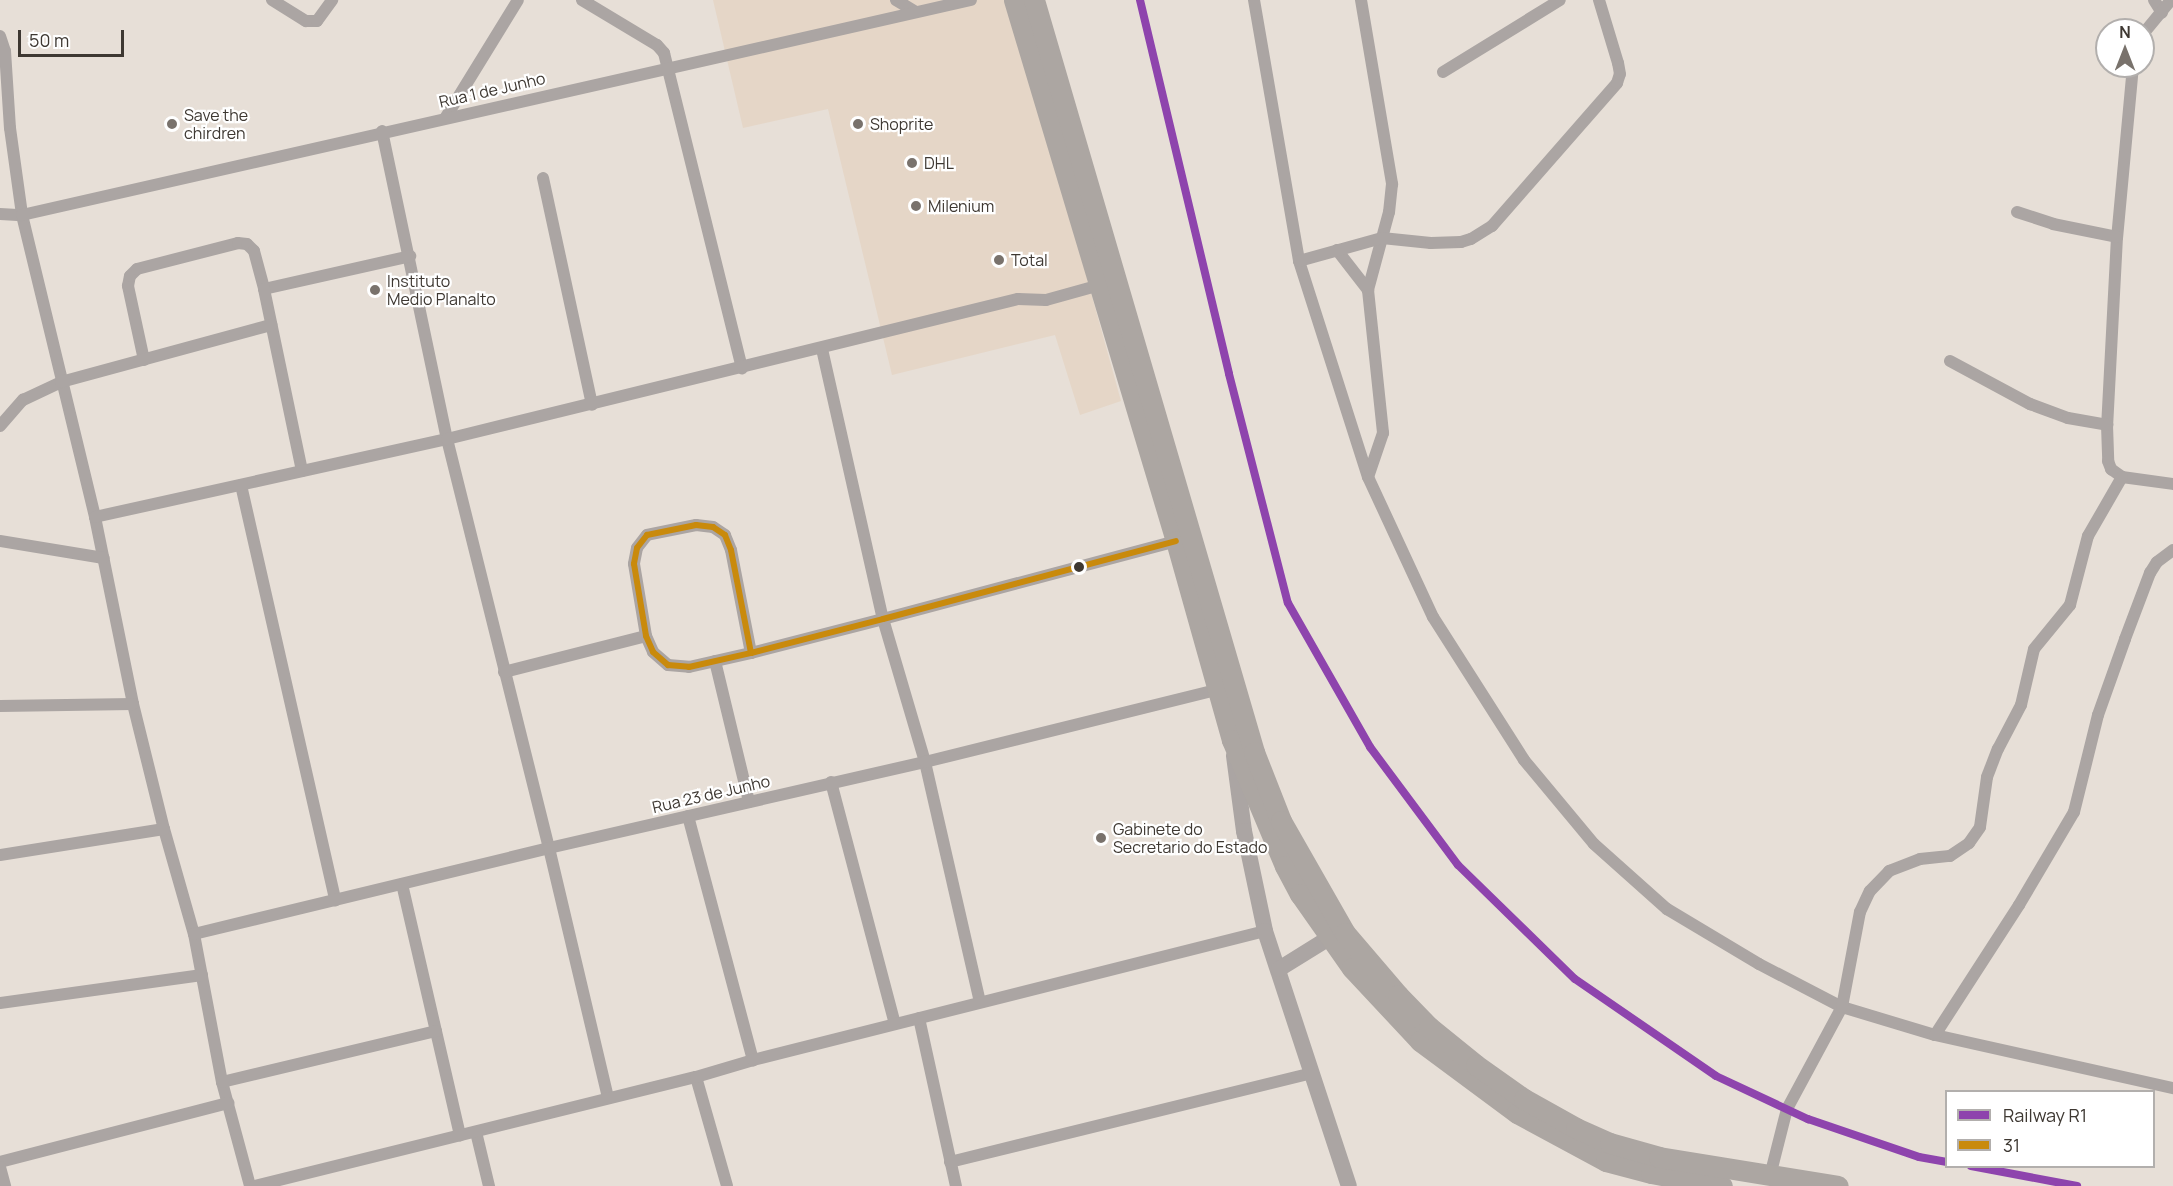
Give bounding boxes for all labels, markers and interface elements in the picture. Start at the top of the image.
scale bar [21,18,128,56]
north arrow [2095,18,2155,78]
text: N [2119,21,2131,43]
text: 50 m [29,28,69,52]
street label: Rua 1 de Junho [437,68,547,112]
place label: Save the chirdren [184,105,248,143]
place label: Shoprite [870,114,933,134]
marker: Save the chirdren [165,117,179,131]
marker: Shoprite [851,117,865,131]
place label: DHL [924,153,954,173]
marker: DHL [905,156,919,170]
place label: Milenium [928,196,994,216]
marker: Milenium [909,199,923,213]
place label: Total [1011,250,1048,270]
marker: Total [992,253,1006,267]
place label: Instituto Medio Planalto [387,271,496,309]
marker: Instituto Medio Planalto [368,283,382,297]
unlabelled marker [1073,561,1085,573]
street label: Rua 23 de Junho [650,771,772,817]
place label: Gabinete do Secretario do Estado [1113,819,1267,857]
marker: Gabinete do Secretario do Estado [1094,831,1108,845]
legend [1945,1090,2155,1168]
text: Railway R1 [2003,1103,2087,1127]
text: 31 [2003,1133,2020,1157]

